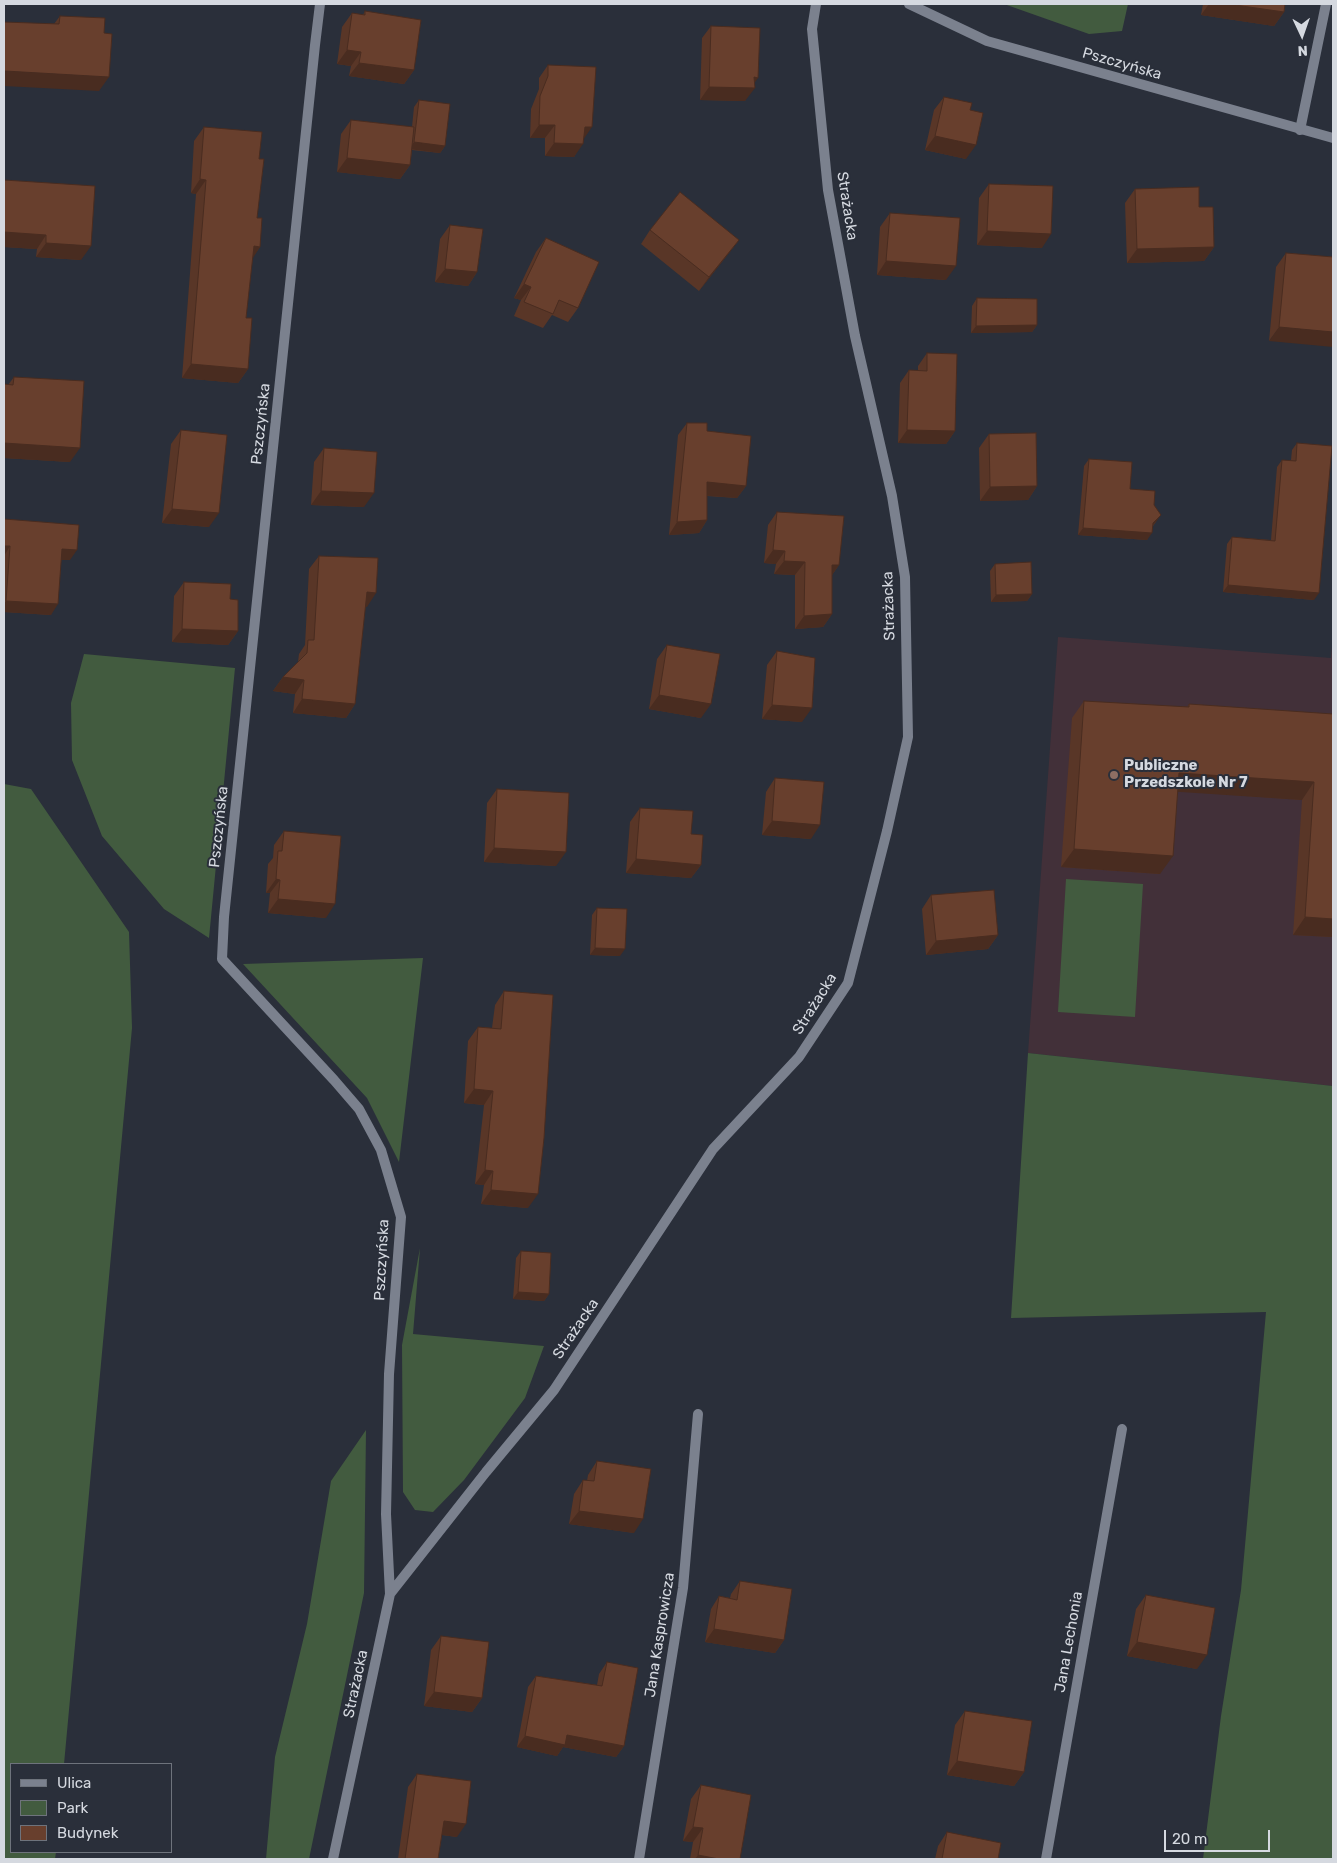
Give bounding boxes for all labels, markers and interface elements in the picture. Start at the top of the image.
north arrow [1277,10,1327,60]
text: N [1297,42,1308,59]
street label: Pszczyńska [1080,44,1164,84]
street label: Strażacka [833,170,861,242]
street label: Pszczyńska [248,382,274,466]
street label: Strażacka [879,571,899,641]
place label: Publiczne Przedszkole Nr 7 [1124,757,1248,792]
marker: Publiczne Przedszkole Nr 7 [1108,769,1120,781]
street label: Pszczyńska [206,785,232,869]
street label: Strażacka [789,970,841,1038]
street label: Pszczyńska [371,1219,393,1301]
street label: Strażacka [549,1295,603,1363]
street label: Jana Kasprowicza [641,1571,679,1699]
street label: Jana Lechonia [1051,1590,1087,1694]
street label: Strażacka [340,1648,372,1720]
legend [10,1763,172,1853]
text: Ulica [57,1774,91,1792]
text: Park [57,1799,88,1817]
scale bar [1167,1820,1273,1852]
text: Budynek [57,1824,119,1842]
text: 20 m [1172,1830,1207,1848]

